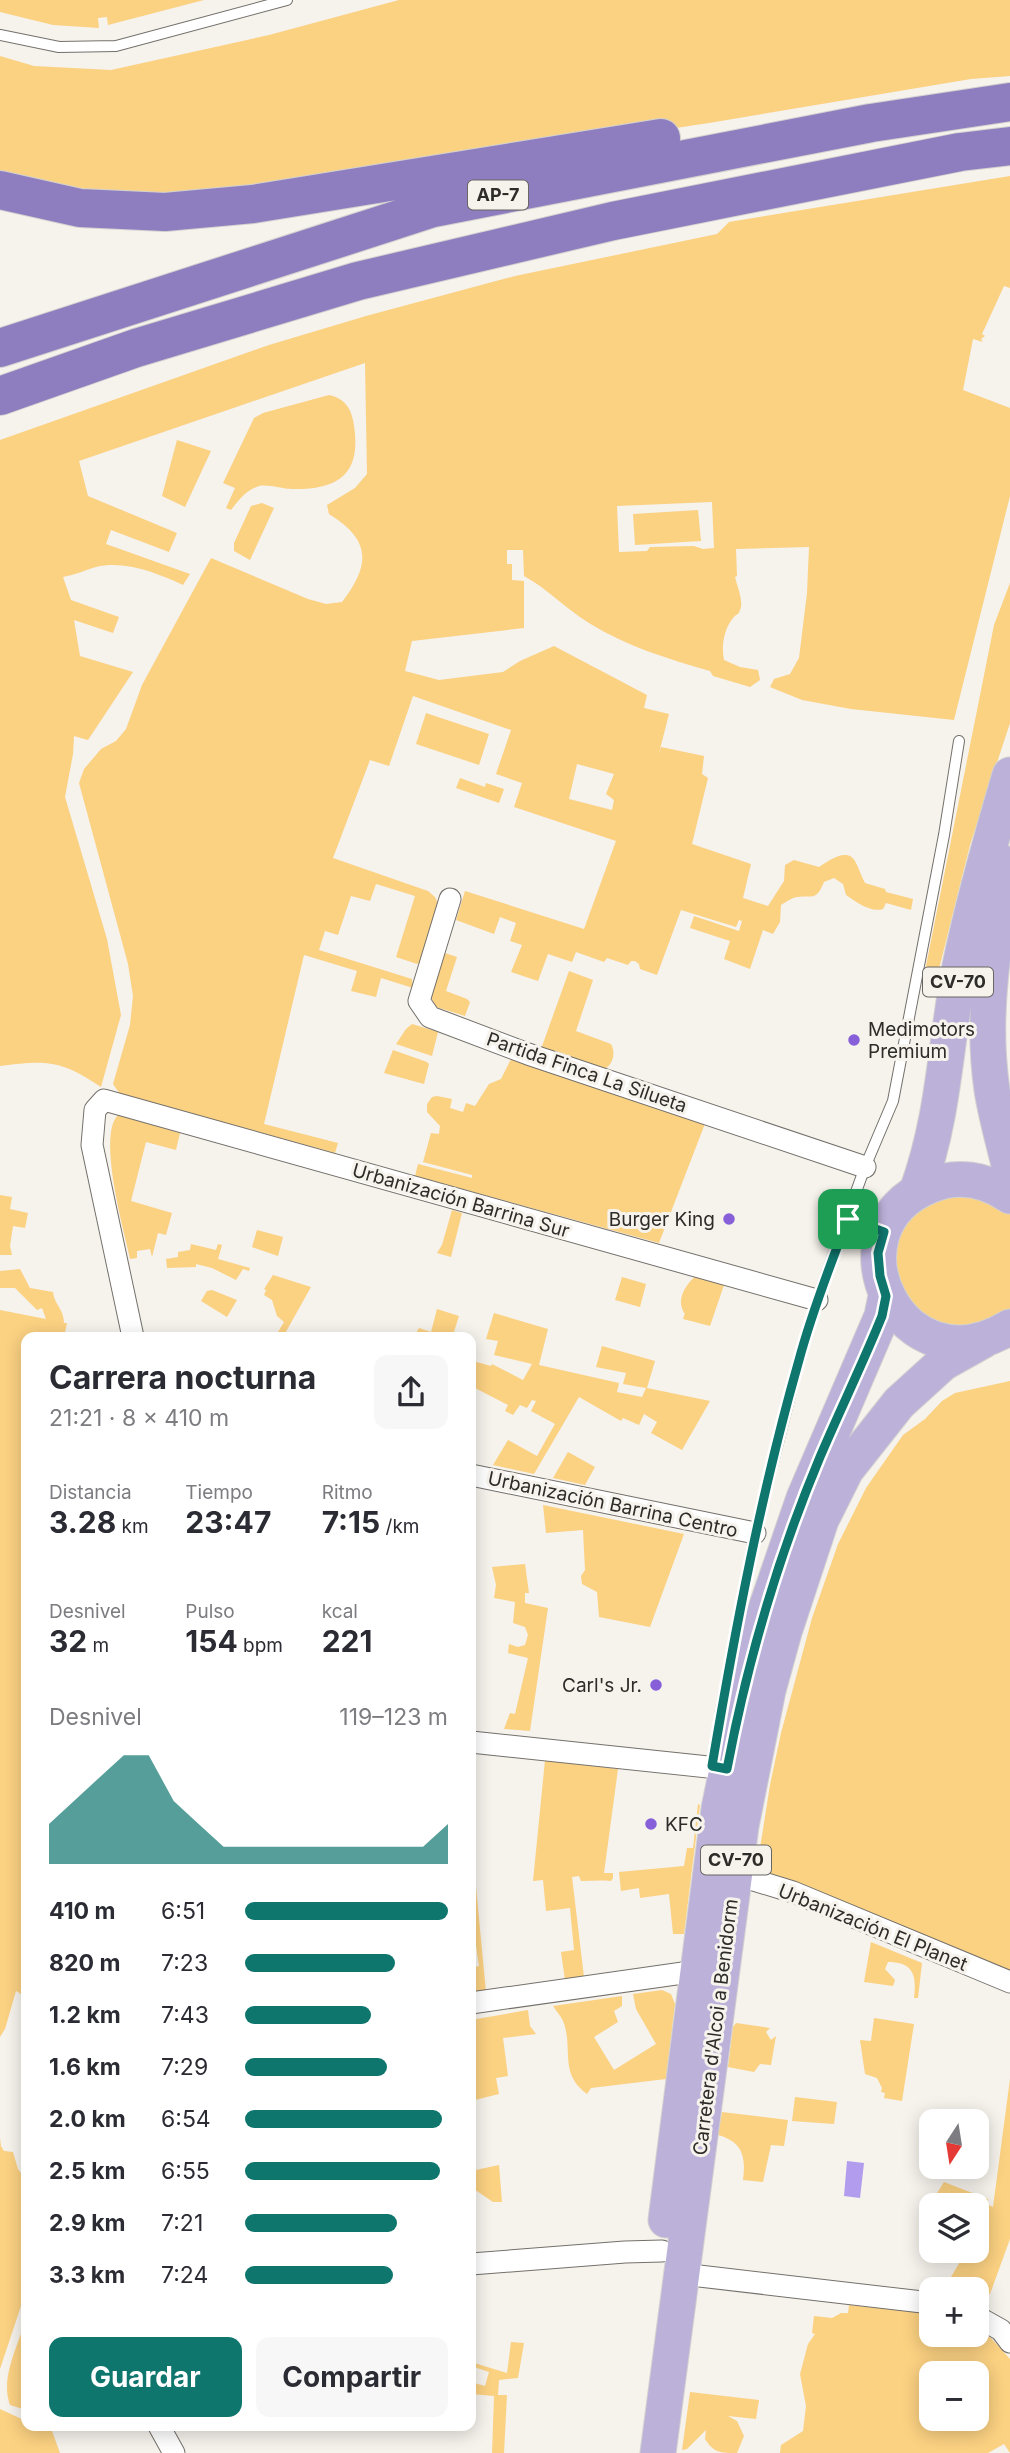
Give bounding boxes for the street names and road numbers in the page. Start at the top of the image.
road number: AP-7 [468,180,528,210]
road number: CV-70 [923,967,993,996]
street label: Partida Finca La Silueta [484,1027,690,1118]
street label: Urbanización Barrina Sur [350,1158,572,1243]
street label: Urbanización Barrina Centro [486,1467,740,1542]
road number: CV-70 [701,1846,771,1874]
street label: Urbanización El Planet [775,1879,971,1976]
street label: Carretera d'Alcoi a Benidorm [688,1897,743,2157]

